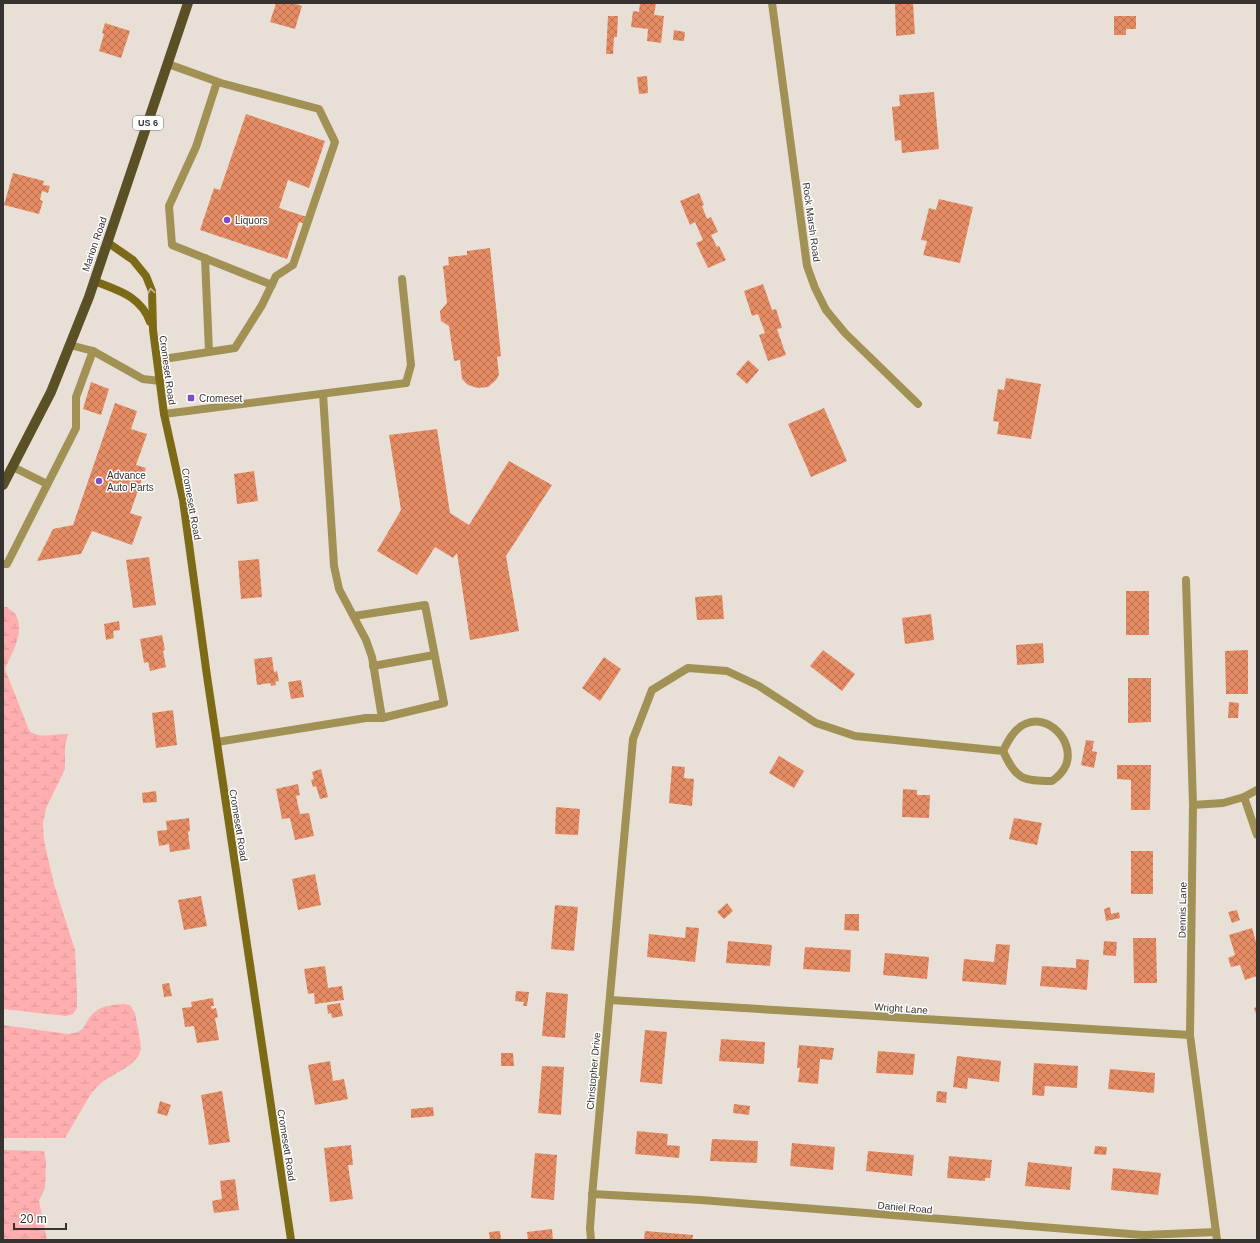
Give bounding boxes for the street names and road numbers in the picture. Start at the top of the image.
road number: US 6 [133,116,163,130]
street label: Rock Marsh Road [800,182,823,262]
street label: Marion Road [80,215,109,273]
street label: Cromeset Road [157,335,178,406]
street label: Cromesett Road [180,467,203,541]
street label: Cromesett Road [227,788,250,862]
street label: Dennis Lane [1177,881,1188,938]
street label: Wright Lane [874,1001,929,1016]
street label: Christopher Drive [585,1031,602,1110]
street label: Cromesett Road [275,1108,298,1182]
street label: Daniel Road [877,1200,933,1215]

